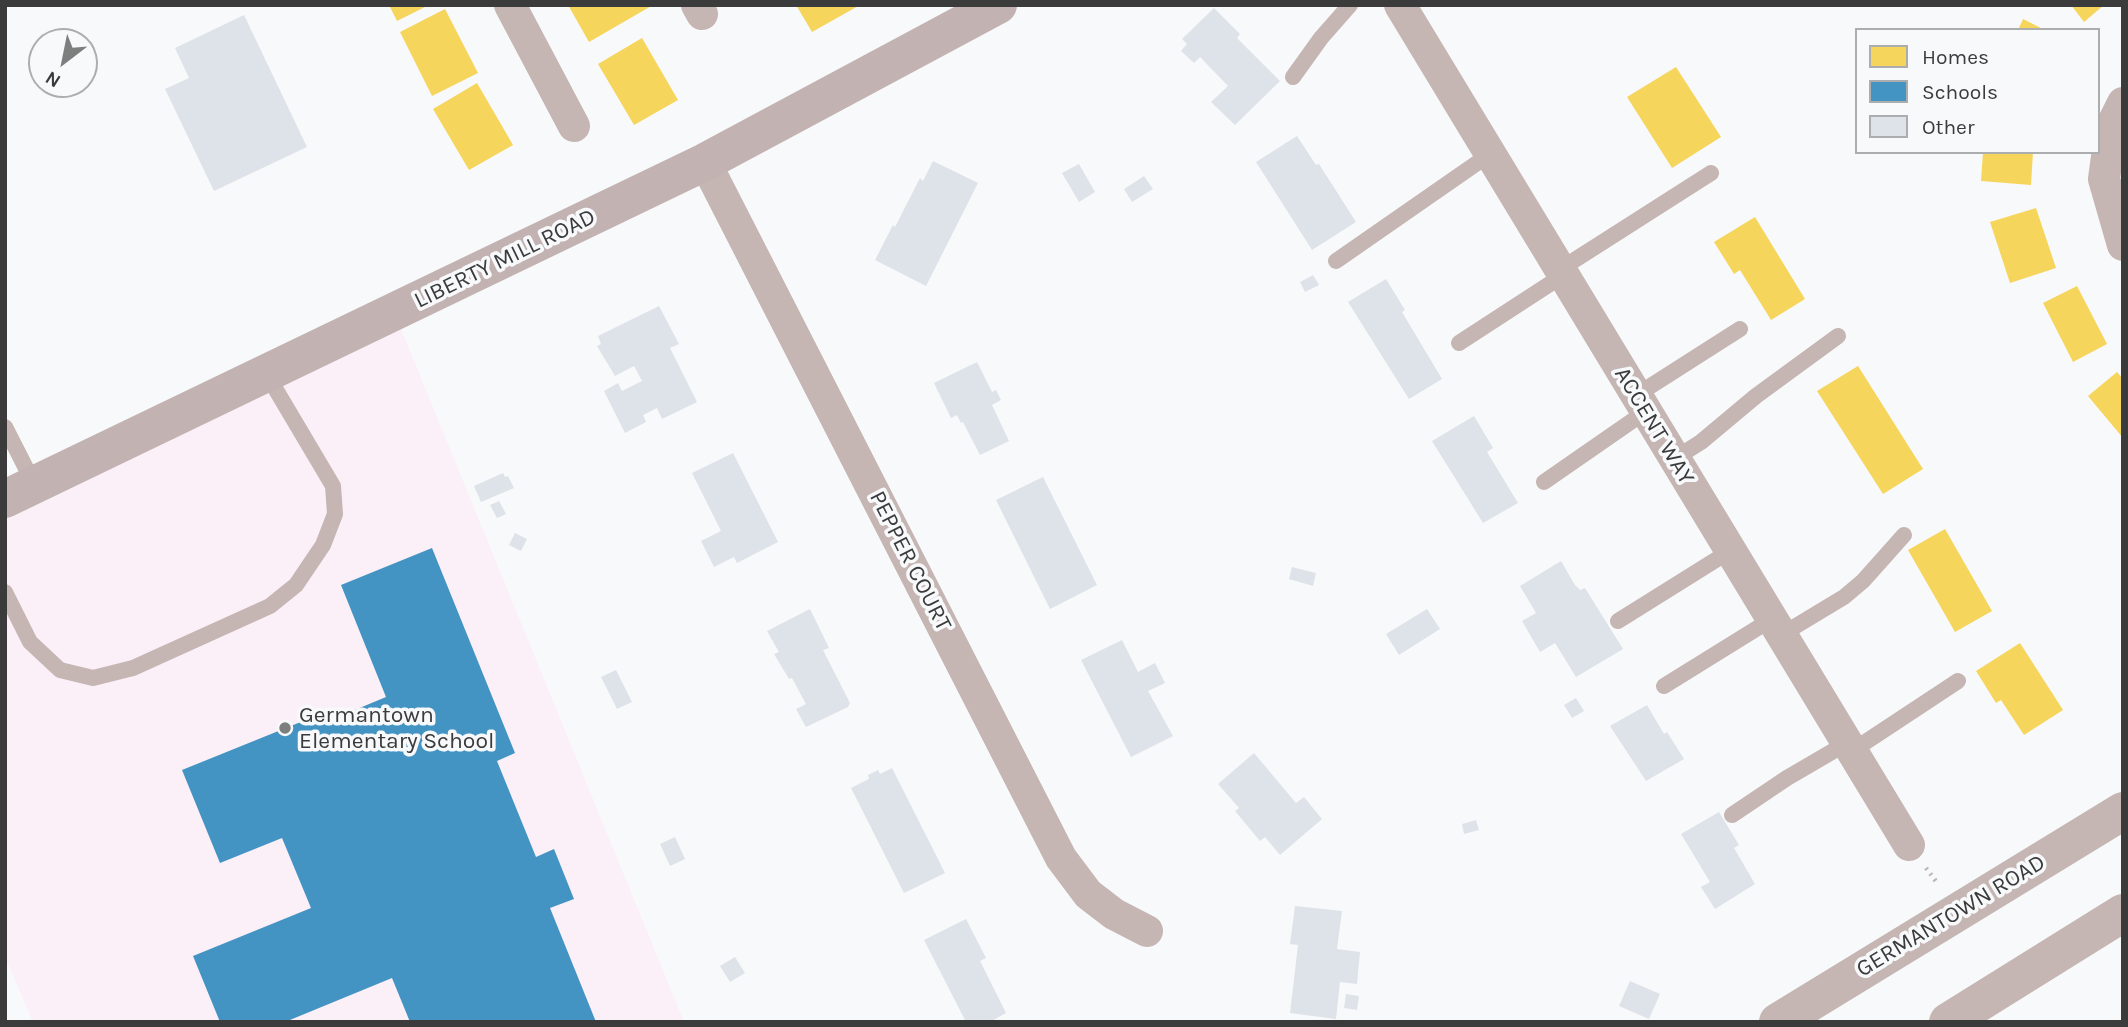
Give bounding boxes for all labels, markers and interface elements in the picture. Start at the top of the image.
north arrow [28,28,98,98]
legend [1855,28,2100,154]
text: Homes [1922,45,1989,69]
text: N [41,66,65,92]
text: Schools [1922,80,1998,104]
text: Other [1922,115,1975,139]
street label: LIBERTY MILL ROAD [410,203,600,315]
street label: ACCENT WAY [1608,362,1700,490]
street label: PEPPER COURT [863,487,957,635]
place label: Germantown Elementary School [299,701,494,755]
marker: Germantown Elementary School [277,720,293,736]
street label: GERMANTOWN ROAD [1851,849,2051,983]

